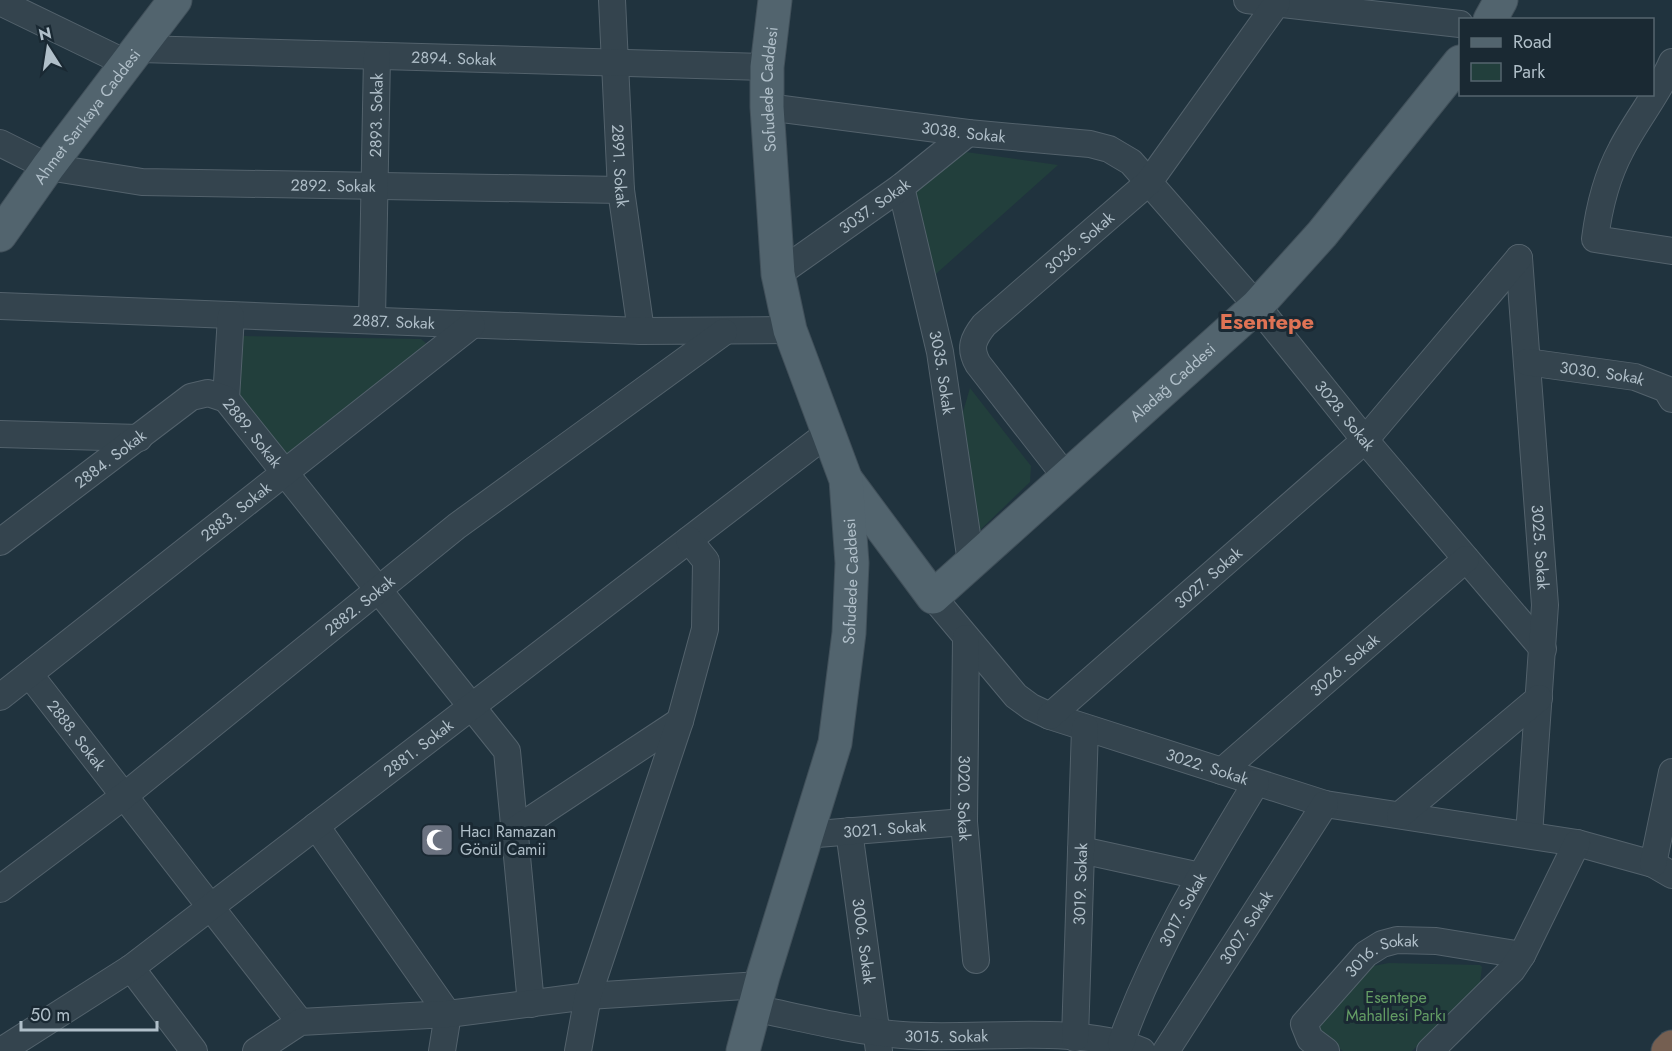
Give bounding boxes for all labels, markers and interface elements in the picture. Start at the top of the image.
north arrow [18,18,78,78]
legend [1459,18,1654,96]
text: N [36,21,54,46]
street label: Sofudede Caddesi [755,25,783,153]
text: Road [1513,29,1552,55]
street label: Ahmet Sarıkaya Caddesi [28,44,146,189]
street label: 2894. Sokak [411,45,498,71]
text: Park [1513,59,1545,85]
street label: 2893. Sokak [364,72,388,158]
street label: 3038. Sokak [920,116,1007,148]
street label: 2891. Sokak [606,124,635,210]
street label: 3037. Sokak [834,172,916,239]
street label: 2892. Sokak [290,173,377,197]
street label: 3036. Sokak [1039,205,1120,279]
district label: Esentepe [1220,305,1314,337]
street label: 2887. Sokak [352,308,436,334]
street label: 3035. Sokak [924,328,961,417]
street label: Aladağ Caddesi [1124,337,1220,427]
street label: 3030. Sokak [1558,355,1649,392]
street label: 3028. Sokak [1309,375,1381,456]
street label: 2889. Sokak [218,393,288,473]
street label: 2884. Sokak [69,423,151,493]
street label: 2883. Sokak [195,476,276,546]
street label: 3025. Sokak [1526,504,1555,592]
street label: Sofudede Caddesi [836,518,863,646]
street label: 3027. Sokak [1169,541,1248,614]
street label: 2882. Sokak [319,569,400,641]
street label: 3026. Sokak [1304,627,1385,702]
street label: 2888. Sokak [42,695,112,776]
street label: 2881. Sokak [378,713,459,782]
street label: 3022. Sokak [1163,742,1252,791]
street label: 3020. Sokak [952,755,977,843]
street label: 3021. Sokak [842,814,928,843]
place label: Hacı Ramazan Gönül Camii [460,820,556,861]
mosque icon: Hacı Ramazan Gönül Camii [419,822,455,858]
street label: 3019. Sokak [1067,841,1093,926]
street label: 3017. Sokak [1153,867,1212,951]
street label: 3007. Sokak [1213,885,1278,969]
street label: 3006. Sokak [847,897,881,986]
street label: 3016. Sokak [1339,929,1420,982]
park label: Esentepe Mahallesi Parkı [1346,986,1446,1027]
scale bar [21,994,158,1032]
text: 50 m [30,1002,70,1028]
street label: 3015. Sokak [904,1024,989,1048]

